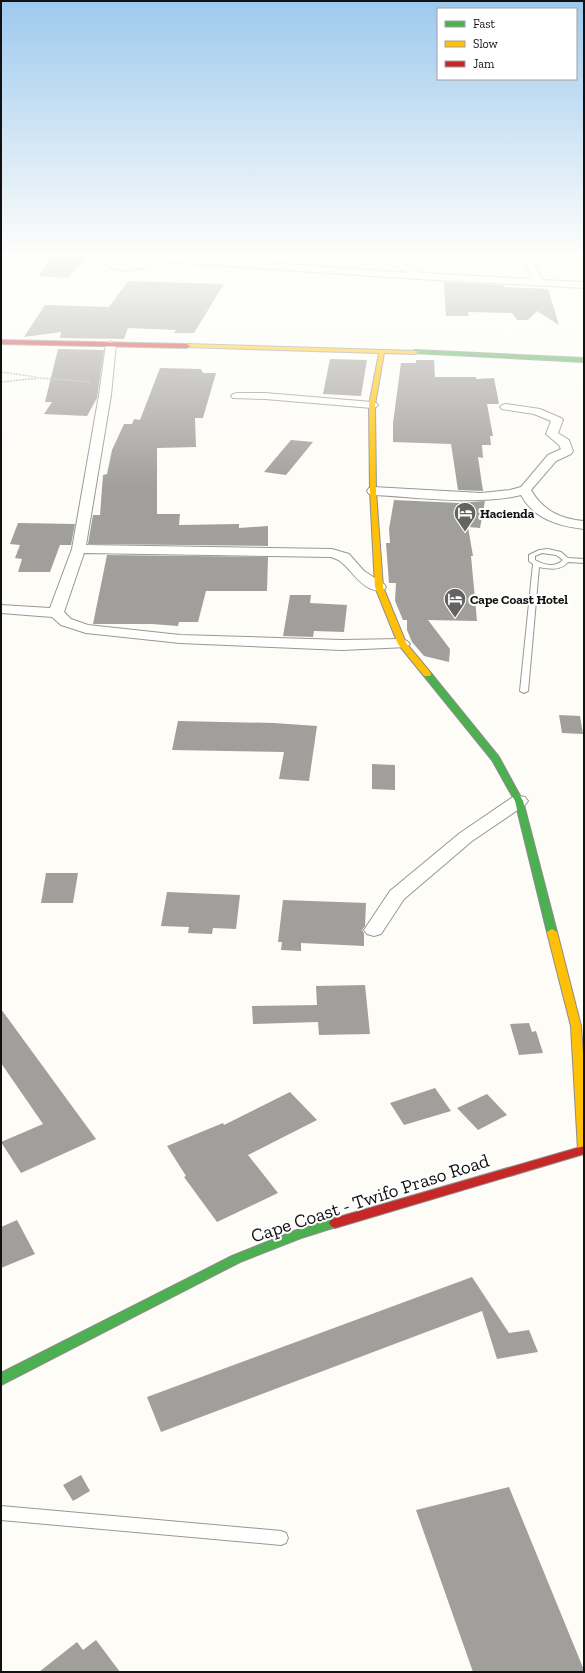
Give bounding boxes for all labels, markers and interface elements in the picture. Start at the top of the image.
legend [437,8,577,80]
text: Fast [473,17,496,31]
text: Slow [473,37,499,51]
text: Jam [473,57,495,71]
hotel icon: Hacienda [452,500,478,533]
place label: Hacienda [480,506,535,521]
hotel icon: Cape Coast Hotel [442,586,468,619]
place label: Cape Coast Hotel [470,592,568,607]
street label: Cape Coast - Twifo Praso Road [248,1148,493,1247]

